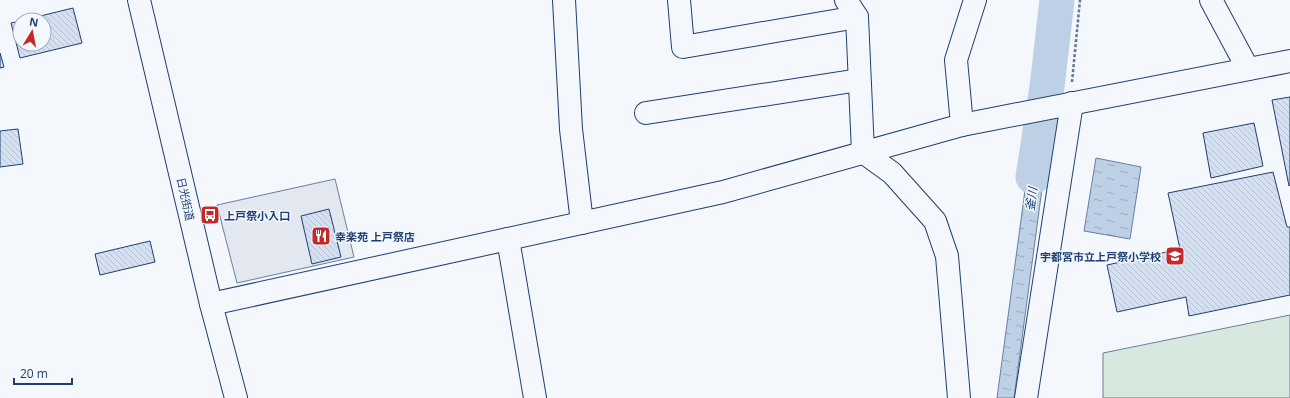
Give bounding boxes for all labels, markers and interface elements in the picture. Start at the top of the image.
north arrow [12,12,52,52]
text: N [28,13,40,30]
street label: 日光街道 [174,176,198,222]
water label: 釜川 [1021,184,1041,212]
bus stop icon: 上戸祭小入口 [199,204,221,226]
place label: 上戸祭小入口 [224,208,290,223]
restaurant icon: 幸楽苑 上戸祭店 [310,225,332,247]
place label: 幸楽苑 上戸祭店 [335,229,415,244]
school or university icon: 宇都宮市立上戸祭小学校 [1164,245,1186,267]
place label: 宇都宮市立上戸祭小学校 [1040,249,1161,264]
scale bar [14,360,72,386]
text: 20 m [20,365,48,382]

